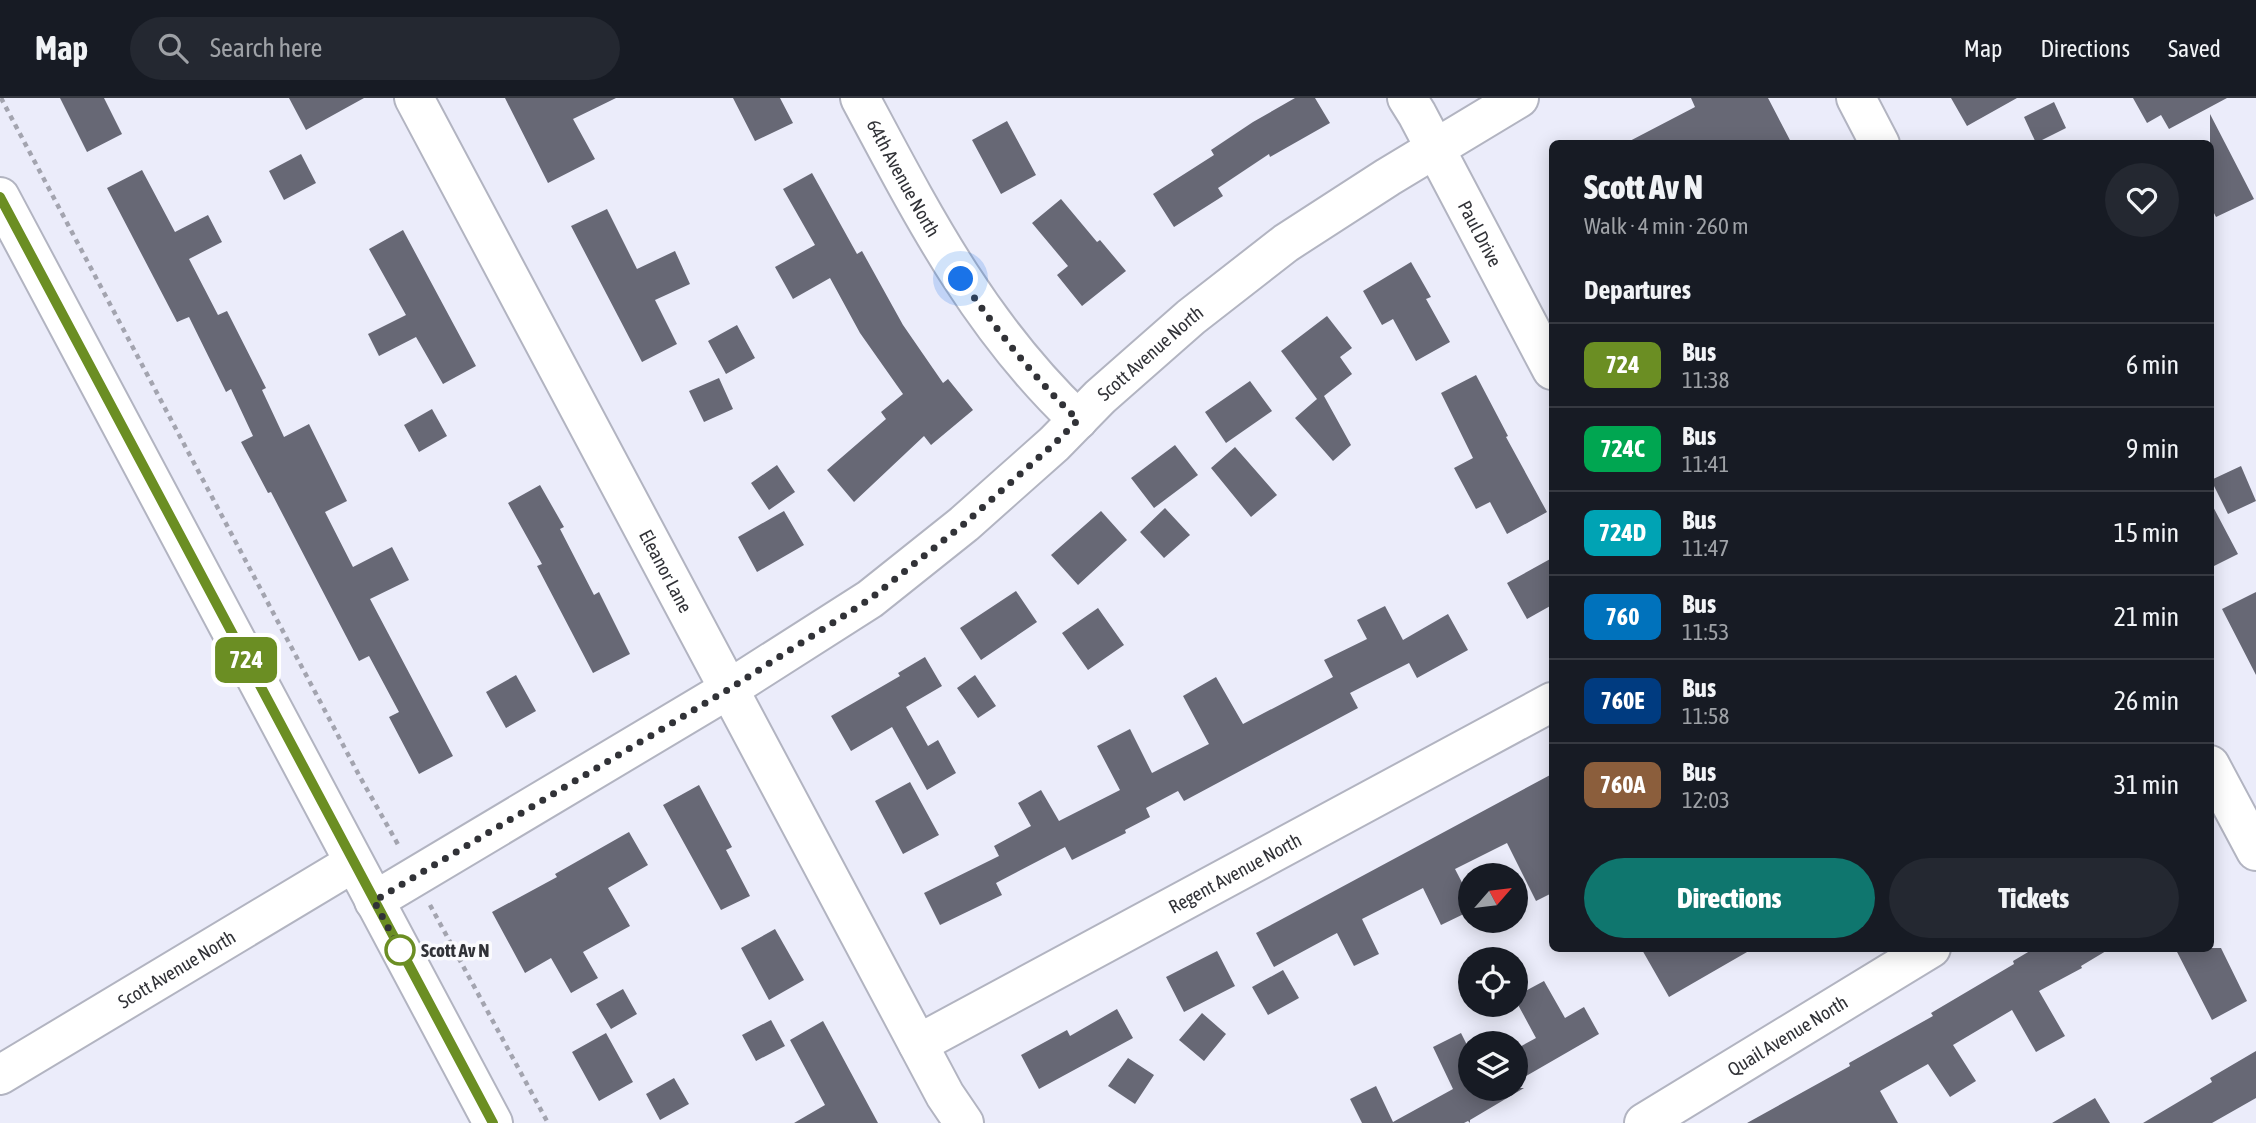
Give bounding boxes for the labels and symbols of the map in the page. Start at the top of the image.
street label: 64th Avenue North [862,116,945,241]
street label: Paul Drive [1454,197,1506,270]
your location [943,261,978,296]
street label: Scott Avenue North [1093,301,1207,405]
street label: Eleanor Lane [635,526,697,616]
line badge: 724 [206,637,286,683]
street label: Regent Avenue North [1165,828,1305,918]
north arrow [1458,863,1528,933]
street label: Scott Avenue North [114,925,239,1013]
marker: Scott Av N [385,935,415,965]
place label: Scott Av N [421,939,489,961]
street label: Quail Avenue North [1723,991,1852,1081]

